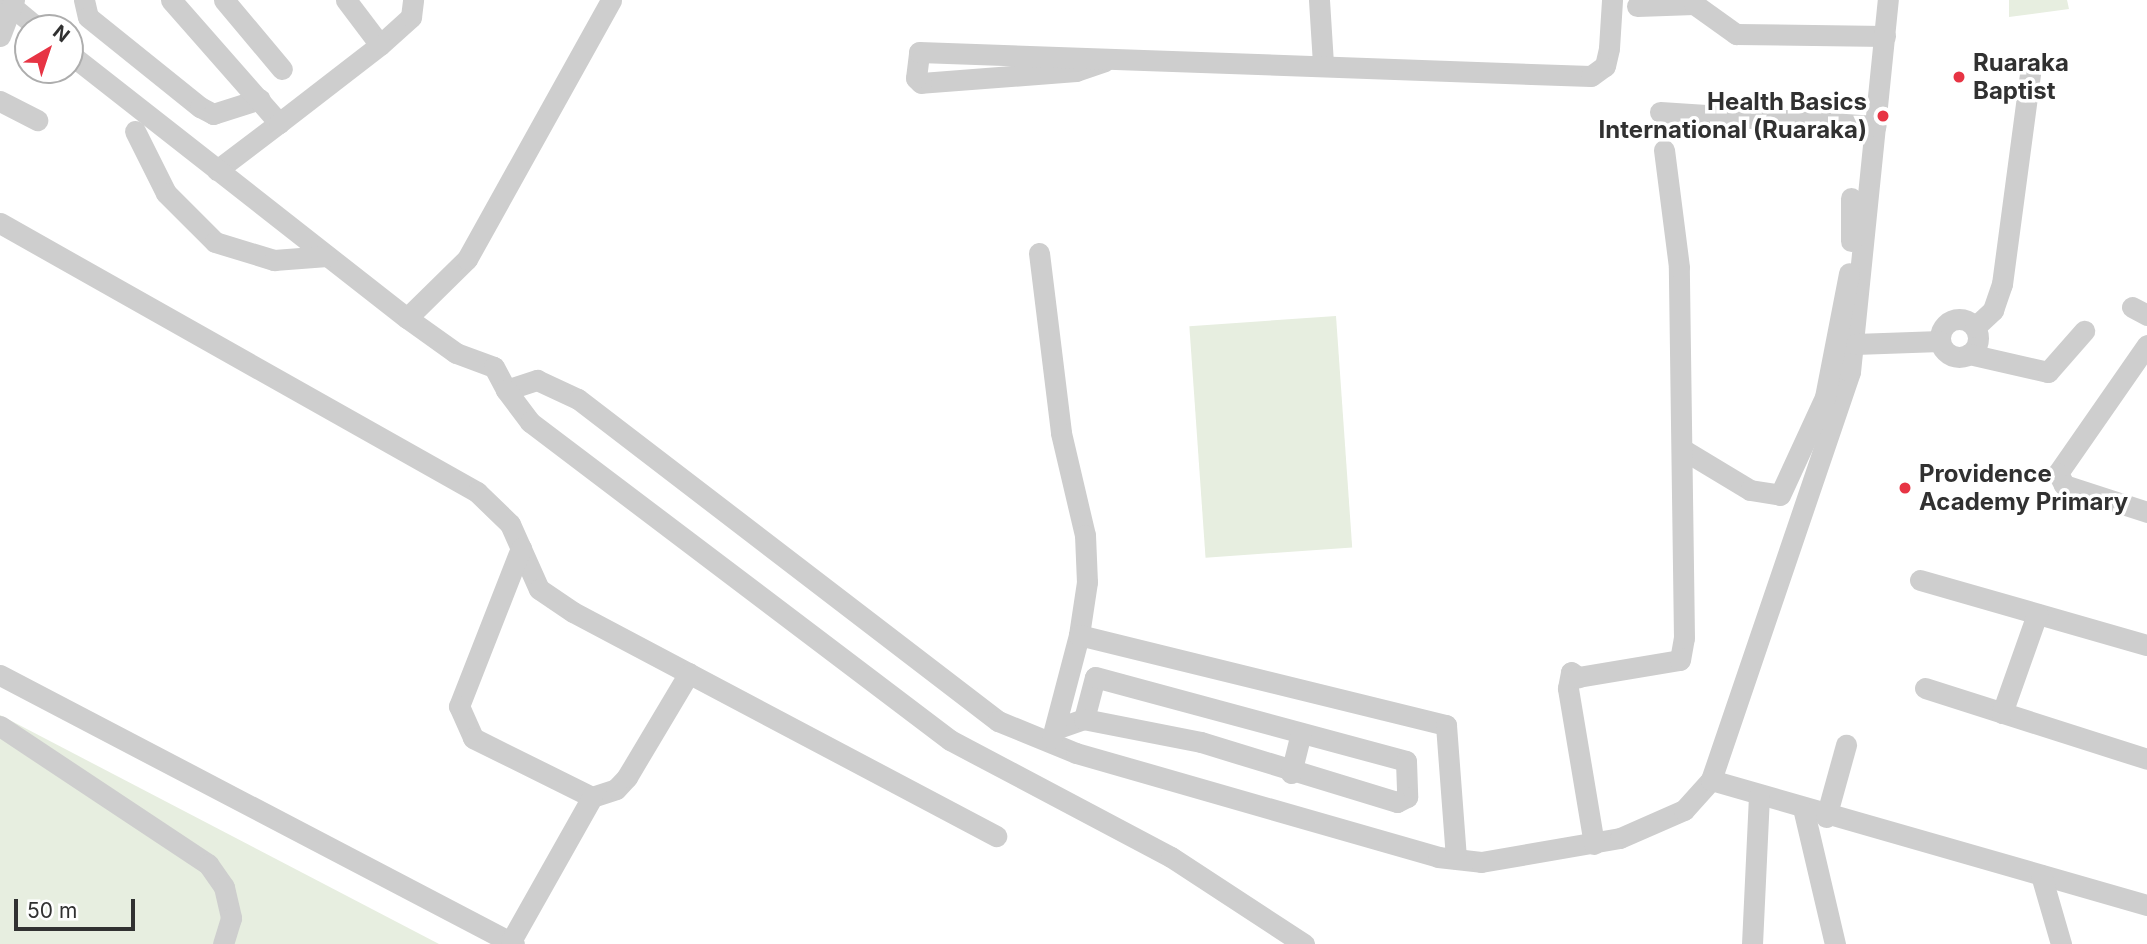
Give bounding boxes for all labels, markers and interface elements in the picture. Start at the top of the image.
north arrow [14,14,84,84]
text: N [48,20,74,47]
place label: Ruaraka Baptist [1973,49,2069,105]
marker: Ruaraka Baptist [1951,69,1967,85]
place label: Health Basics International (Ruaraka) [1599,88,1867,144]
marker: Health Basics International (Ruaraka) [1873,106,1893,126]
place label: Providence Academy Primary [1919,460,2128,516]
marker: Providence Academy Primary [1897,480,1913,496]
scale bar [18,884,138,928]
text: 50 m [27,898,77,923]

